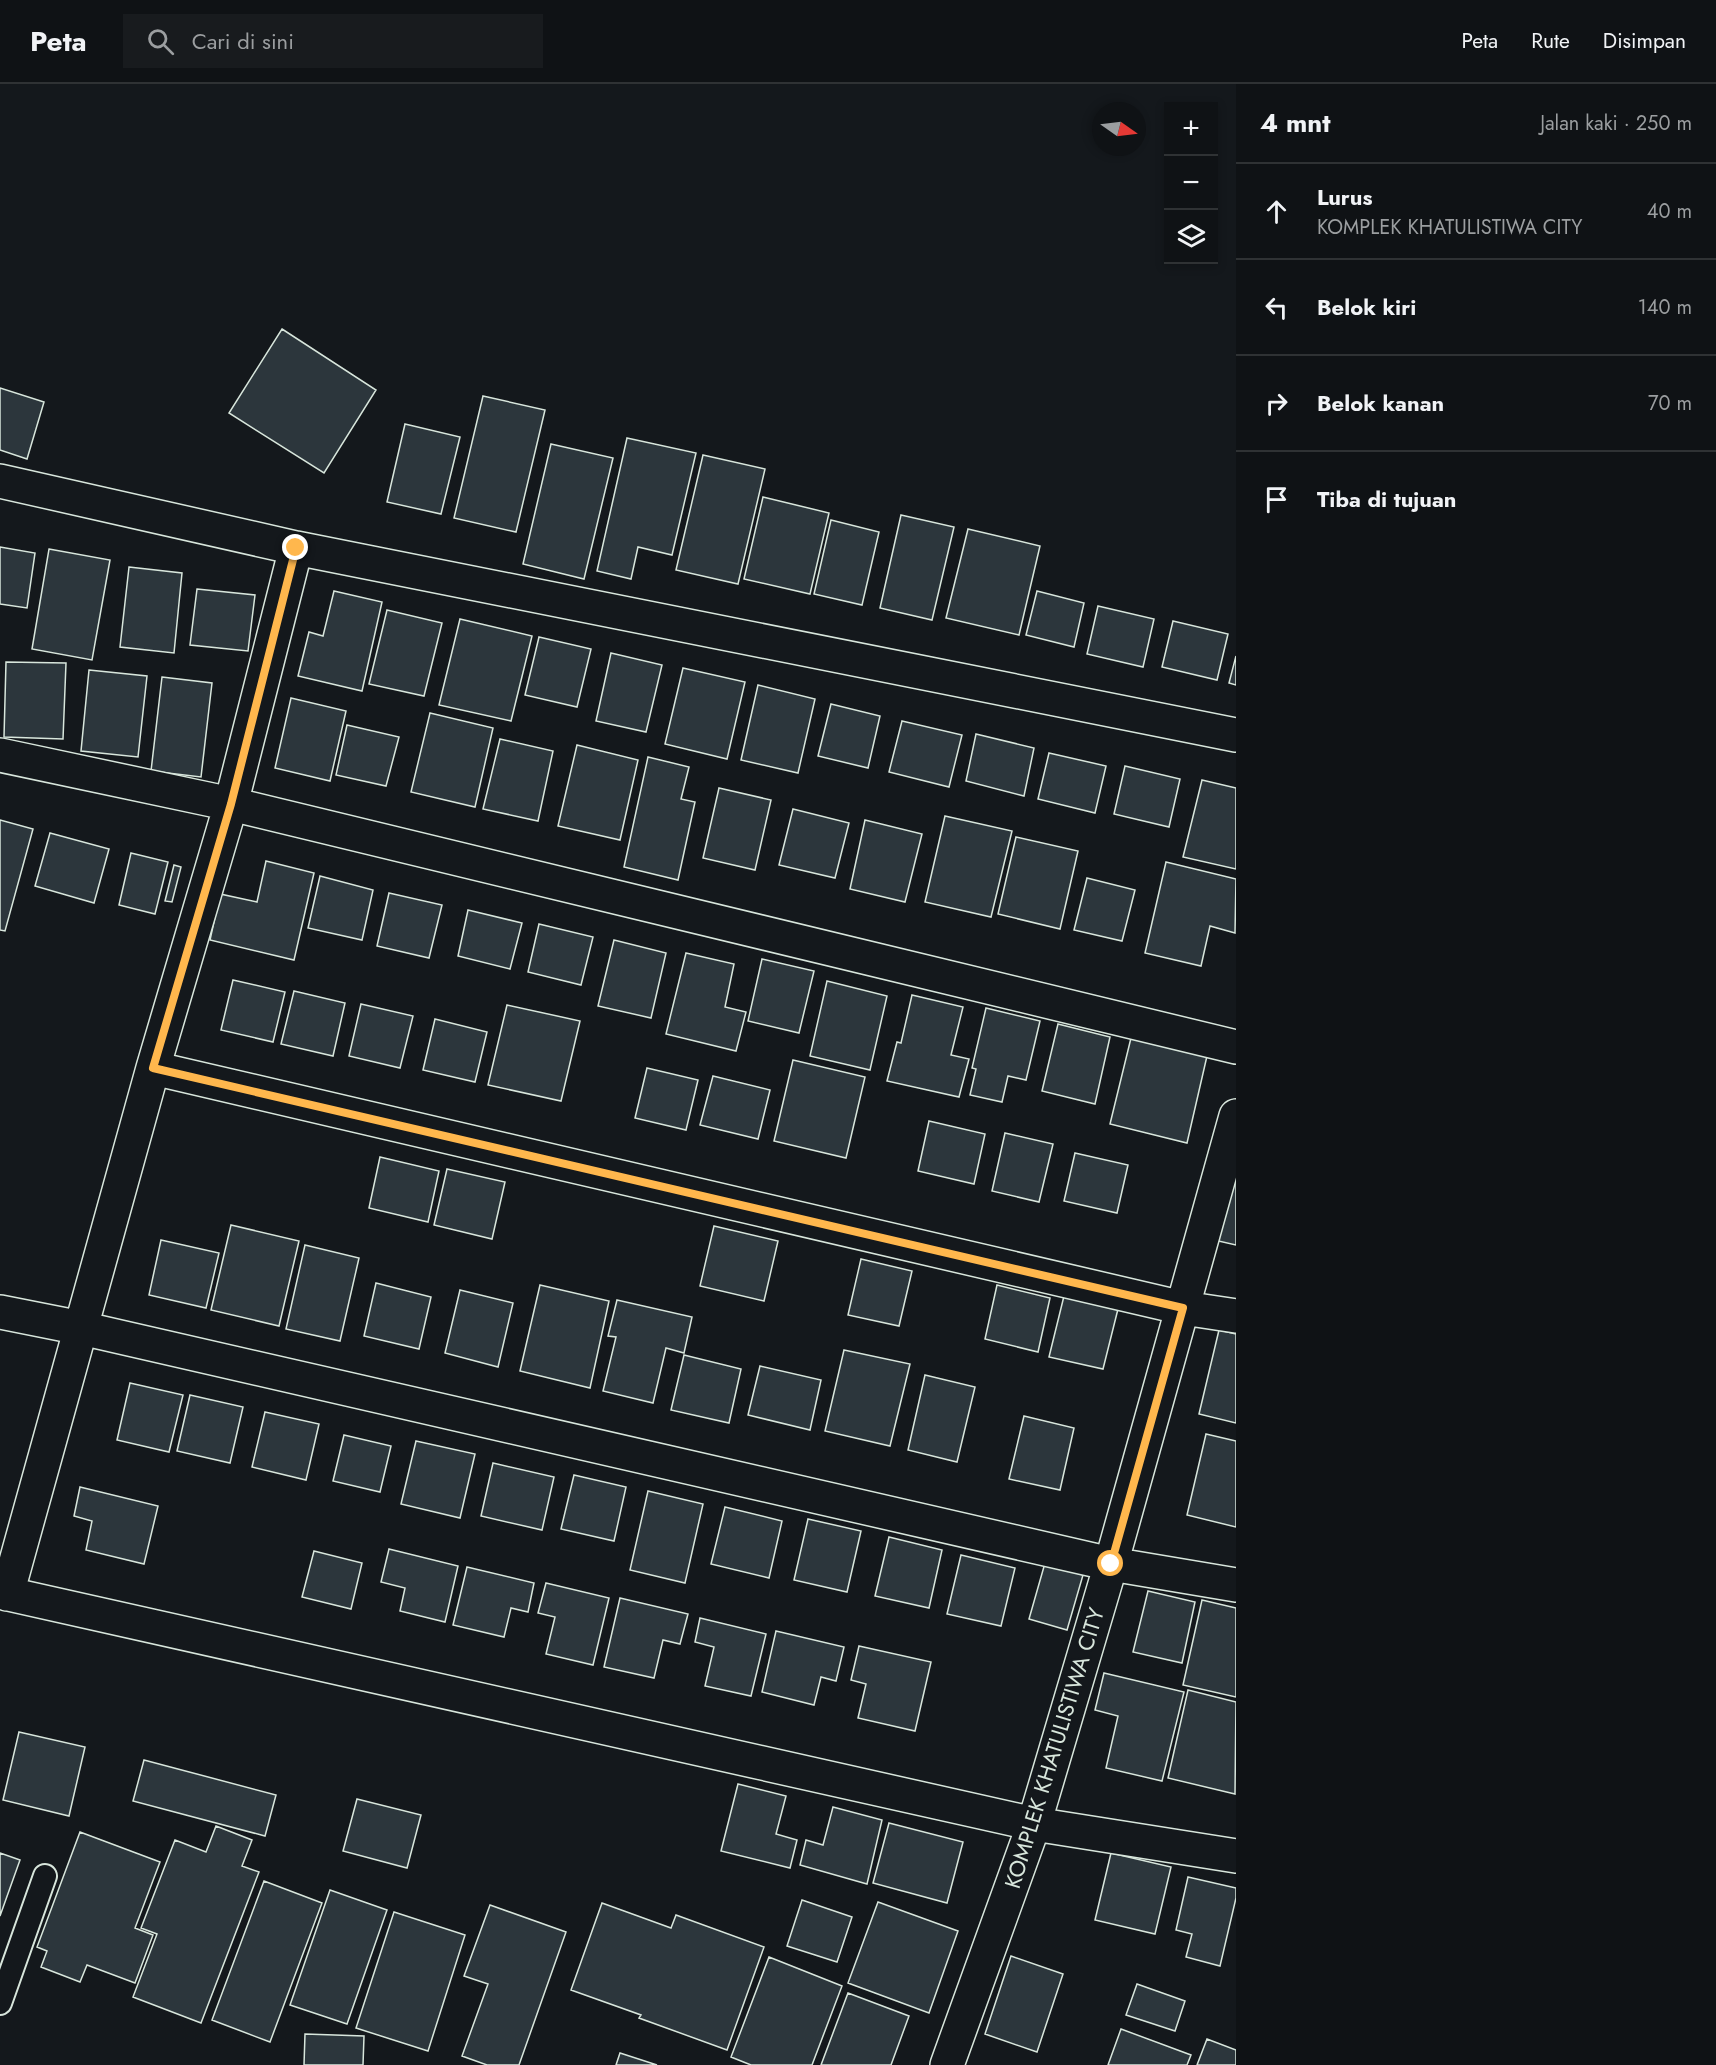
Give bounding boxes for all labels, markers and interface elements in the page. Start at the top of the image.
search box [123,14,543,68]
text: Peta [30,21,87,62]
icon: search [144,25,177,58]
text: Cari di sini [192,25,294,57]
text: Peta [1461,26,1498,56]
text: Rute [1531,26,1570,56]
text: Disimpan [1603,26,1686,56]
north arrow [1092,102,1146,156]
map controls [1164,102,1218,264]
button: + [1164,102,1218,156]
text: 4 mnt [1260,104,1331,142]
text: Jalan kaki · 250 m [1540,109,1692,138]
button: − [1164,156,1218,210]
text: Lurus [1317,181,1373,213]
icon: ahead [1260,195,1293,228]
text: 40 m [1647,197,1692,226]
button: layers [1164,210,1218,264]
text: KOMPLEK KHATULISTIWA CITY [1317,213,1583,242]
icon: left [1260,291,1293,324]
text: Belok kiri [1317,291,1416,323]
text: 140 m [1638,293,1692,322]
icon: right [1260,387,1293,420]
text: Belok kanan [1317,387,1444,419]
text: 70 m [1648,389,1692,418]
icon: arrive [1260,483,1293,516]
text: Tiba di tujuan [1317,483,1456,515]
route end [282,534,308,560]
route start [1097,1550,1123,1576]
street label: KOMPLEK KHATULISTIWA CITY [996,1603,1112,1892]

